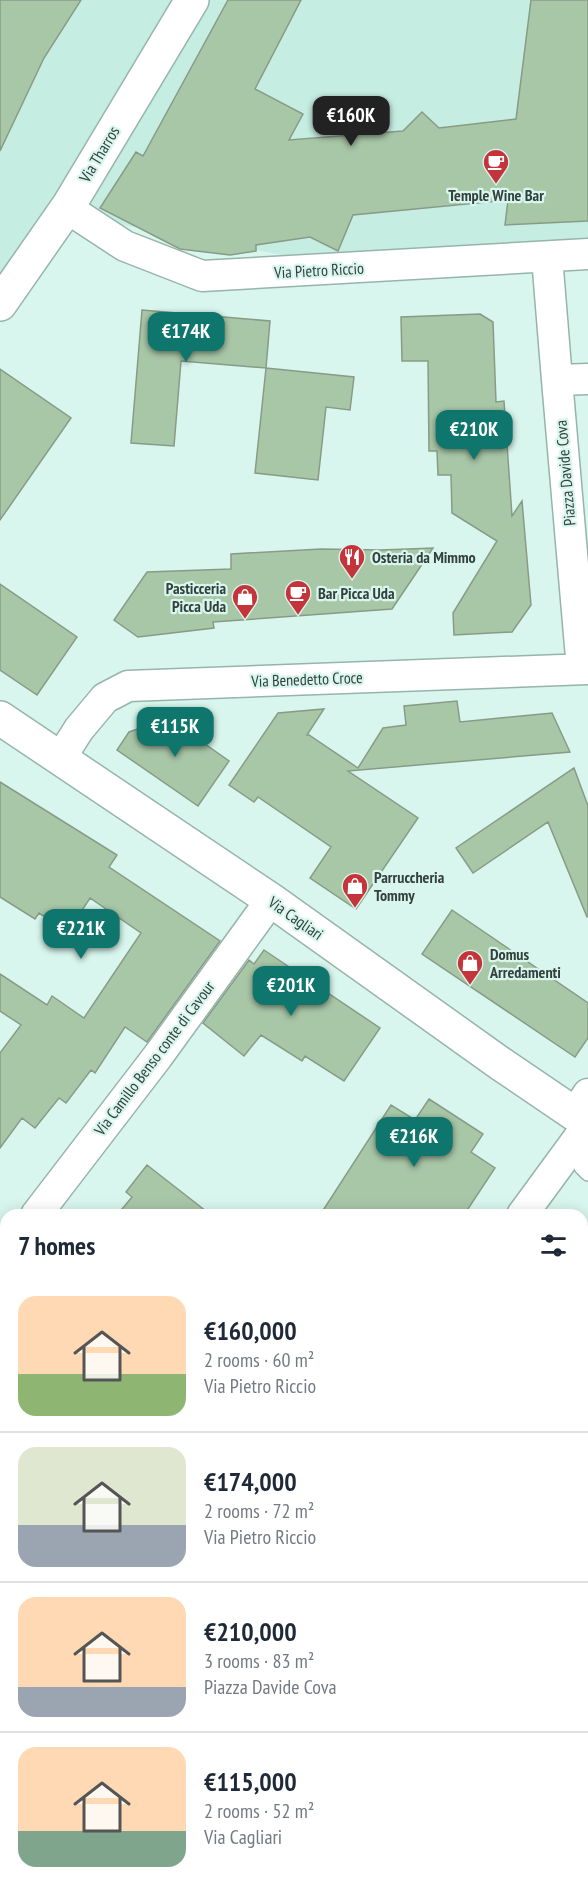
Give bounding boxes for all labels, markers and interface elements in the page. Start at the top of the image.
pin: €160K [309,96,393,147]
text: €160K [327,102,375,128]
street label: Via Tharros [74,122,124,187]
cafe icon: Temple Wine Bar [481,147,511,185]
place label: Temple Wine Bar [448,185,544,205]
street label: Via Pietro Riccio [273,258,364,282]
pin: €174K [144,312,228,363]
text: €174K [162,318,210,344]
pin: €210K [432,410,516,461]
text: €210K [450,416,498,442]
street label: Piazza Davide Cova [550,419,580,527]
restaurant icon: Osteria da Mimmo [337,542,367,580]
place label: Osteria da Mimmo [372,547,476,567]
place label: Pasticceria Picca Uda [166,578,226,616]
cafe icon: Bar Picca Uda [283,578,313,616]
shop icon: Pasticceria Picca Uda [230,582,260,620]
place label: Bar Picca Uda [318,583,395,603]
street label: Via Benedetto Croce [250,667,363,691]
pin: €115K [133,707,217,758]
text: €115K [151,713,199,739]
place label: Parruccheria Tommy [374,867,445,905]
shop icon: Parruccheria Tommy [340,871,370,909]
street label: Via Cagliari [264,891,327,944]
pin: €221K [39,909,123,960]
text: €221K [57,915,105,941]
place label: Domus Arredamenti [489,944,561,982]
shop icon: Domus Arredamenti [455,948,485,986]
pin: €201K [249,966,333,1017]
text: €201K [267,972,315,998]
street label: Via Camillo Benso conte di Cavour [89,976,219,1140]
pin: €216K [372,1117,456,1168]
text: €216K [390,1123,438,1149]
text: 7 homes [18,1229,95,1262]
icon: filters [537,1229,570,1262]
text: €160,000 [204,1314,297,1347]
icon: home [66,1320,138,1392]
text: 2 rooms · 60 m² [204,1347,314,1373]
text: Via Pietro Riccio [204,1373,316,1399]
text: €174,000 [204,1465,297,1498]
icon: home [66,1471,138,1543]
text: 2 rooms · 72 m² [204,1498,314,1524]
text: Via Pietro Riccio [204,1524,316,1550]
text: €210,000 [204,1615,297,1648]
icon: home [66,1621,138,1693]
text: 3 rooms · 83 m² [204,1648,314,1674]
text: Piazza Davide Cova [204,1674,337,1700]
text: €115,000 [204,1765,297,1798]
icon: home [66,1771,138,1843]
text: 2 rooms · 52 m² [204,1798,314,1824]
text: Via Cagliari [204,1824,282,1850]

